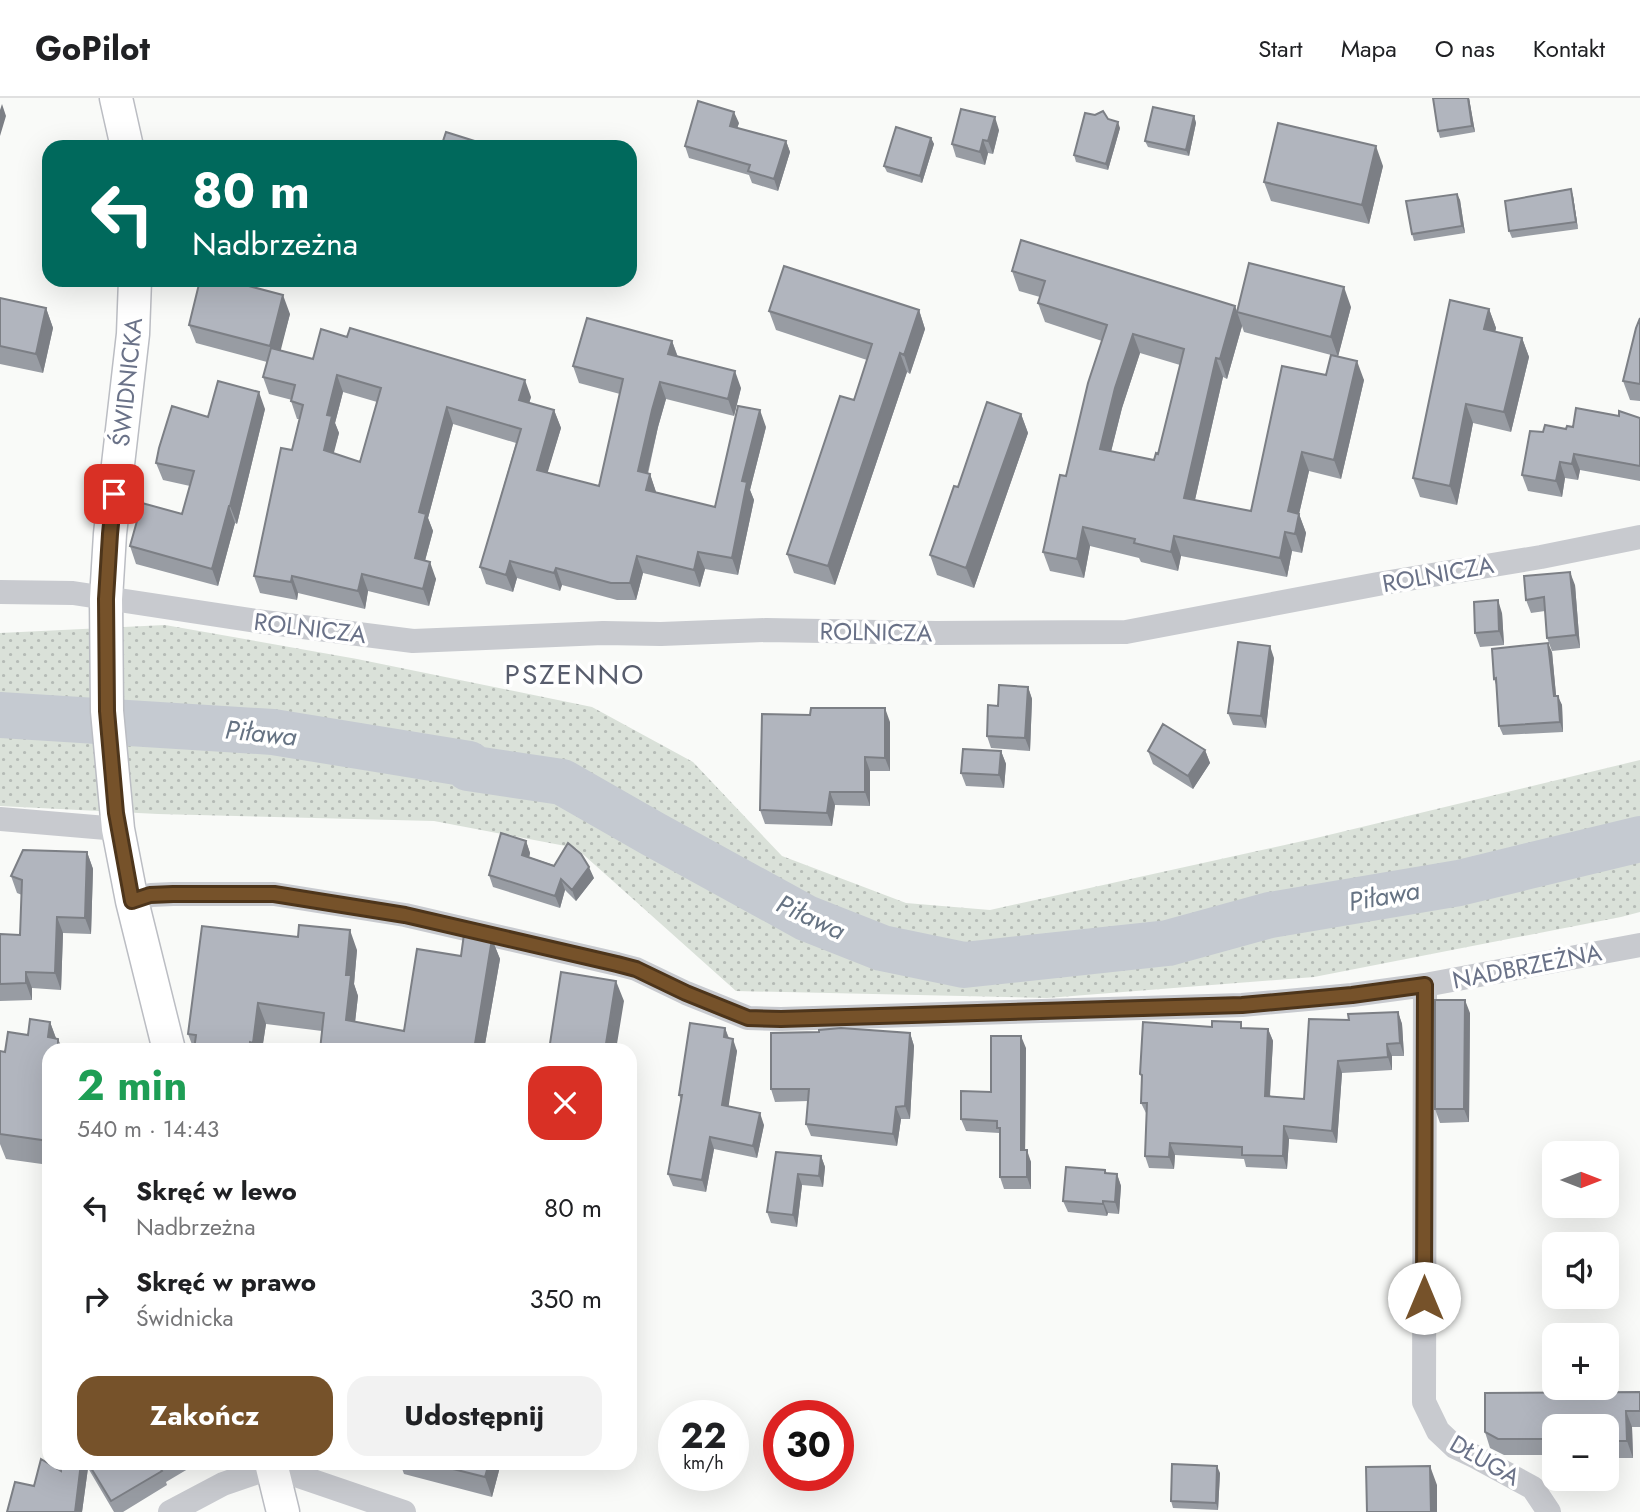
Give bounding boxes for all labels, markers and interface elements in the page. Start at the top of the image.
text: GoPilot [35,25,150,72]
text: Start [1258,31,1303,66]
text: Mapa [1341,31,1397,66]
text: O nas [1435,31,1495,66]
text: Kontakt [1533,31,1605,66]
text: 80 m [192,156,310,226]
icon: left [77,168,168,259]
text: Nadbrzeżna [192,221,358,267]
street label: ŚWIDNICKA [103,316,151,448]
pin [84,464,144,524]
icon: arrive [95,475,133,513]
street label: ROLNICZA [1379,547,1497,601]
street label: ROLNICZA [252,604,368,652]
street label: ROLNICZA [819,614,933,650]
district label: PSZENNO [505,654,645,695]
water label: Piława [223,710,299,756]
water label: Piława [1345,871,1423,921]
water label: Piława [770,885,852,950]
street label: NADBRZEŻNA [1449,934,1605,998]
text: 2 min [77,1055,187,1116]
button: close [528,1066,602,1140]
text: 540 m · 14:43 [77,1112,219,1146]
north arrow [1542,1141,1619,1218]
map controls [1542,1141,1619,1491]
text: Skręć w lewo [136,1172,297,1210]
icon: left [77,1189,115,1227]
text: 80 m [544,1189,602,1227]
text: Nadbrzeżna [136,1210,256,1244]
button: sound [1542,1232,1619,1309]
position arrow [1387,1261,1461,1335]
text: Skręć w prawo [136,1263,316,1301]
icon: right [77,1280,115,1318]
text: 350 m [529,1280,602,1318]
text: Świdnicka [136,1301,234,1335]
button: + [1542,1323,1619,1400]
button: Zakończ [77,1376,333,1456]
button: Udostępnij [347,1376,602,1456]
speed limit sign: 30 [763,1400,854,1491]
text: 22 [681,1411,726,1461]
button: − [1542,1414,1619,1491]
street label: DŁUGA [1443,1426,1527,1494]
text: km/h [683,1450,724,1476]

